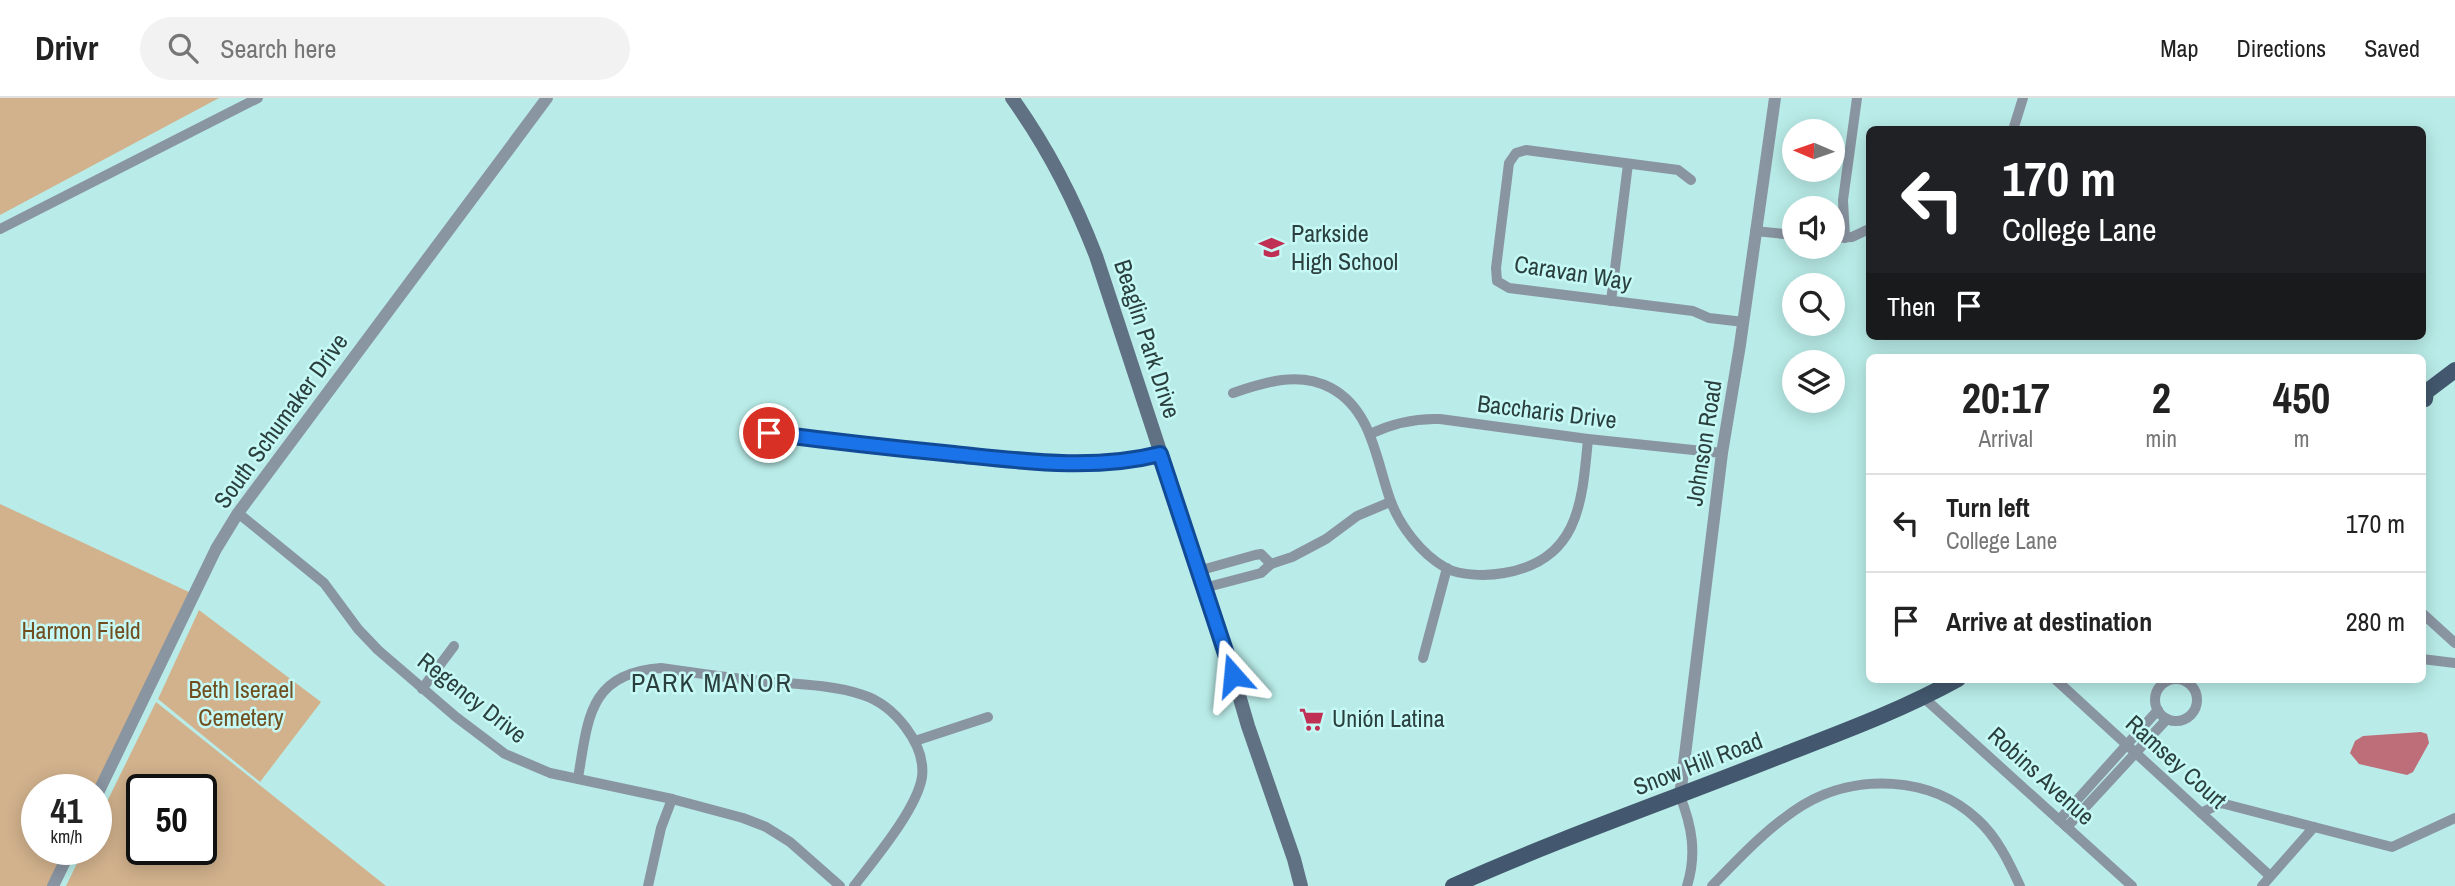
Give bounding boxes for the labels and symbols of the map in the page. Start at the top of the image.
north arrow [1782,119,1844,182]
place label: Parkside High School [1291,217,1398,277]
school or university icon: Parkside High School [1257,234,1285,262]
street label: Caravan Way [1512,247,1634,297]
street label: Beaglin Park Drive [1107,255,1189,422]
street label: South Schumaker Drive [206,326,355,514]
street label: Johnson Road [1677,378,1729,508]
street label: Baccharis Drive [1476,387,1619,435]
pin [739,403,799,463]
park label: Harmon Field [21,614,141,646]
position arrow [1196,638,1270,712]
street label: Regency Drive [411,645,534,750]
district label: PARK MANOR [631,665,793,700]
park label: Beth Iserael Cemetery [188,673,294,733]
place label: Unión Latina [1332,702,1445,734]
supermarket icon: Unión Latina [1298,705,1326,733]
street label: Ramsey Court [2119,707,2234,816]
street label: Robins Avenue [1981,719,2102,832]
street label: Snow Hill Road [1629,724,1767,802]
speed limit sign: 50 [126,774,217,865]

